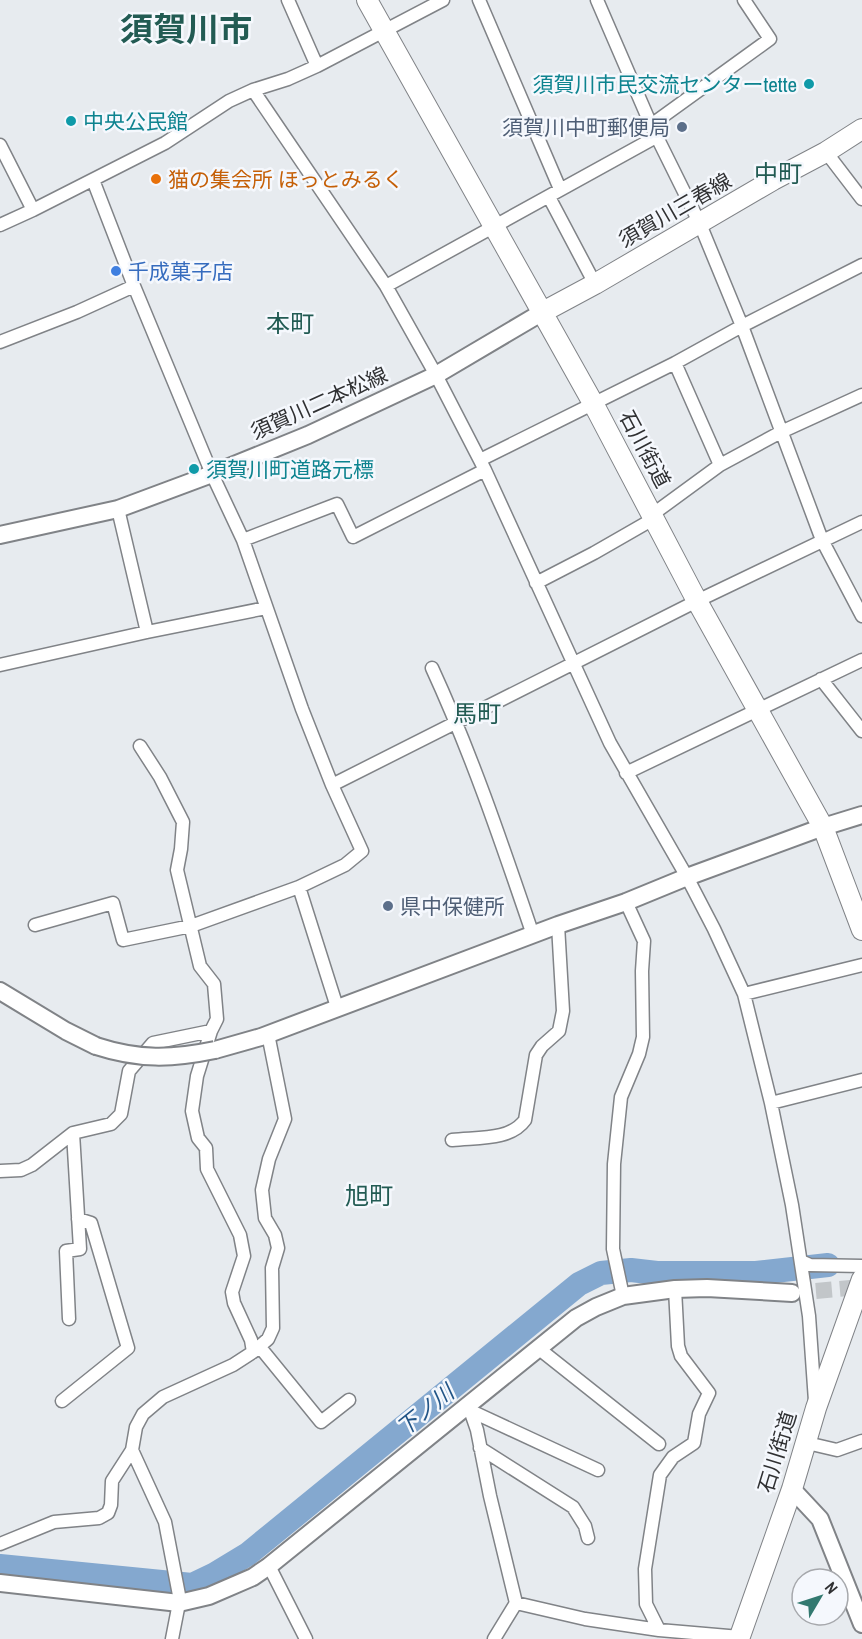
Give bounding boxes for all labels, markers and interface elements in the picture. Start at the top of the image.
district label: 須賀川市 [120,7,252,51]
place label: 須賀川市民交流センターtette [532,70,797,99]
marker: 須賀川市民交流センターtette [802,77,816,91]
place label: 中央公民館 [83,107,188,136]
place label: 須賀川中町郵便局 [502,113,670,142]
marker: 中央公民館 [64,114,78,128]
marker: 須賀川中町郵便局 [675,120,689,134]
district label: 中町 [754,157,802,189]
place label: 猫の集会所 ほっとみるく [168,165,404,194]
street label: 須賀川三春線 [613,166,737,254]
marker: 猫の集会所 ほっとみるく [149,172,163,186]
place label: 千成菓子店 [128,257,233,286]
marker: 千成菓子店 [109,264,123,278]
district label: 本町 [266,307,314,339]
street label: 須賀川二本松線 [246,360,392,446]
street label: 石川街道 [612,405,678,493]
place label: 須賀川町道路元標 [206,455,374,484]
marker: 須賀川町道路元標 [187,462,201,476]
district label: 馬町 [453,697,501,729]
place label: 県中保健所 [400,892,505,921]
marker: 県中保健所 [381,899,395,913]
district label: 旭町 [345,1179,393,1211]
water label: 下ノ川 [390,1376,462,1442]
street label: 石川街道 [751,1408,803,1496]
north arrow [790,1567,850,1627]
text: N [820,1577,843,1598]

